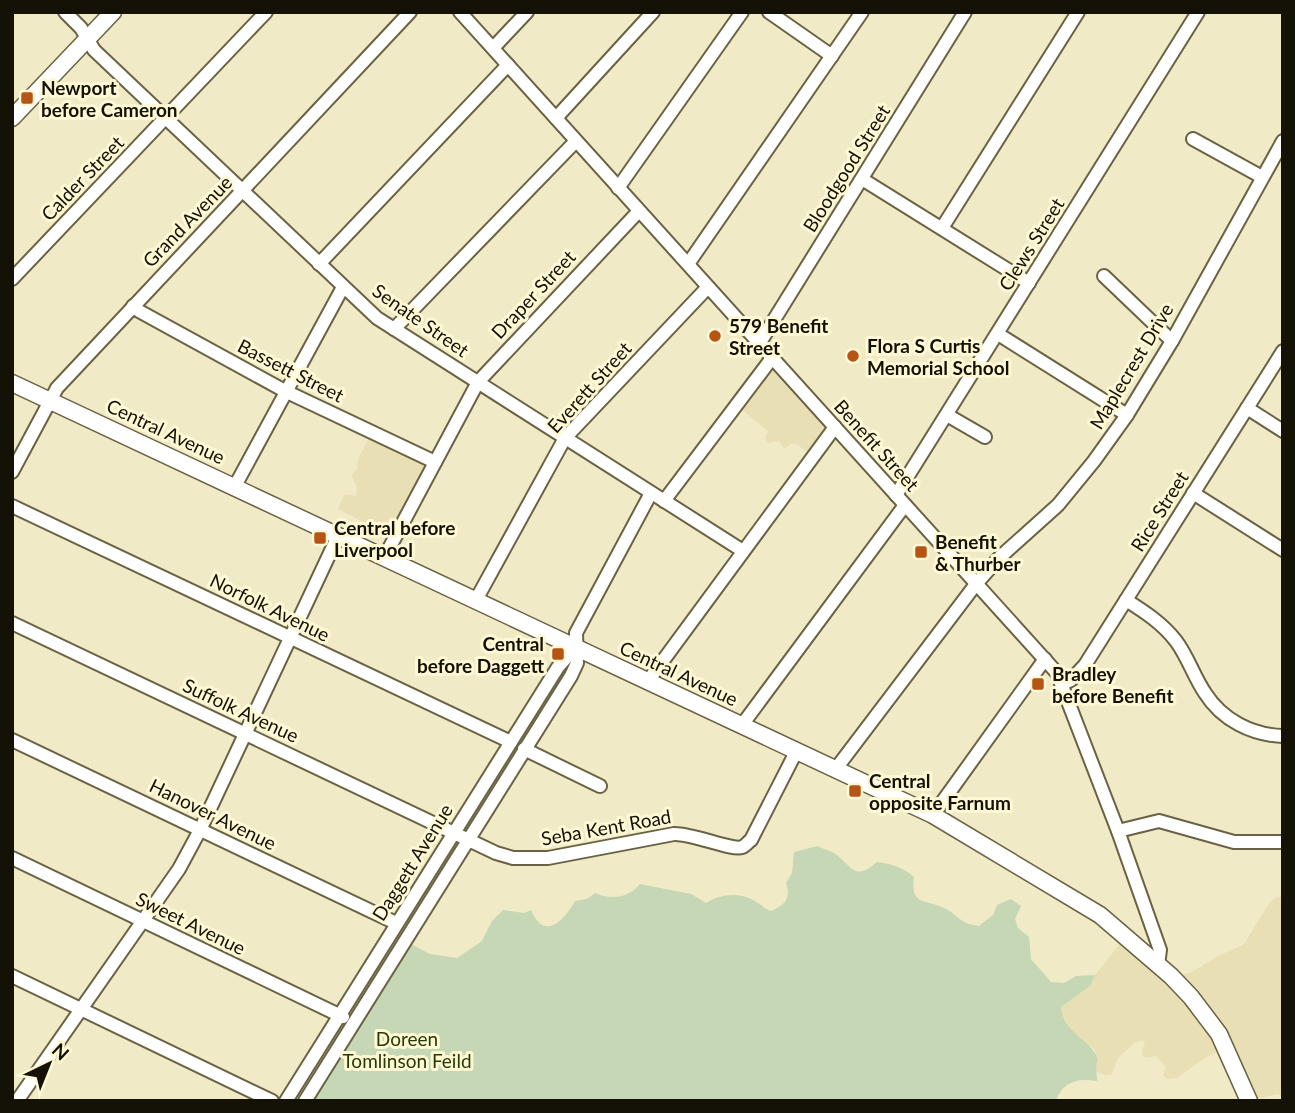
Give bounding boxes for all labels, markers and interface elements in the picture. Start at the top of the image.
place label: Newport before Cameron [41,76,178,121]
marker: Newport before Cameron [19,90,35,106]
street label: Bloodgood Street [798,100,894,236]
street label: Calder Street [36,131,128,225]
street label: Grand Avenue [138,170,236,272]
street label: Clews Street [993,193,1069,295]
street label: Draper Street [486,245,580,343]
street label: Senate Street [369,278,474,362]
street label: Maplecrest Drive [1084,299,1178,433]
place label: 579 Benefit Street [729,314,828,359]
marker: 579 Benefit Street [707,328,723,344]
street label: Bassett Street [234,333,348,407]
place label: Flora S Curtis Memorial School [867,334,1009,379]
street label: Everett Street [542,337,636,437]
marker: Flora S Curtis Memorial School [845,348,861,364]
street label: Central Avenue [103,394,229,468]
street label: Benefit Street [830,394,924,496]
street label: Rice Street [1125,467,1193,555]
place label: Central before Liverpool [334,516,455,561]
marker: Central before Liverpool [312,530,328,546]
place label: Benefit & Thurber [935,530,1021,575]
marker: Benefit & Thurber [913,544,929,560]
street label: Norfolk Avenue [206,568,334,646]
place label: Central before Daggett [417,632,545,677]
street label: Central Avenue [616,636,742,710]
marker: Central before Daggett [550,646,566,662]
place label: Bradley before Benefit [1052,662,1174,707]
street label: Suffolk Avenue [179,673,303,747]
marker: Bradley before Benefit [1030,676,1046,692]
place label: Central opposite Farnum [869,769,1011,814]
street label: Hanover Avenue [146,773,280,855]
marker: Central opposite Farnum [847,783,863,799]
street label: Daggett Avenue [367,799,457,925]
street label: Seba Kent Road [539,804,673,850]
street label: Sweet Avenue [133,887,249,959]
park label: Doreen Tomlinson Feild [342,1027,472,1072]
north arrow [14,1029,84,1099]
text: N [48,1038,74,1065]

